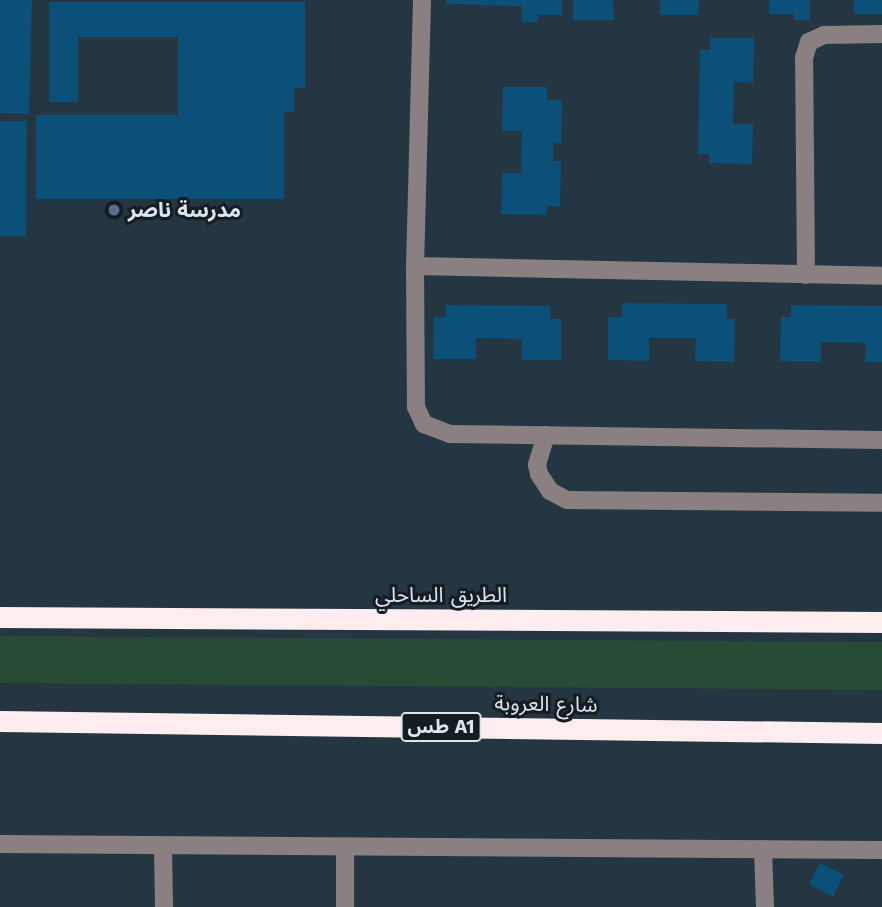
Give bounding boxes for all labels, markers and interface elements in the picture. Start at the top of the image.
place label: مدرسة ناصر [128,197,241,223]
marker: مدرسة ناصر [106,202,122,218]
street label: الطريق الساحلي [375,582,507,608]
street label: شارع العروبة [494,691,598,717]
road number: طس A1 [399,712,483,742]

